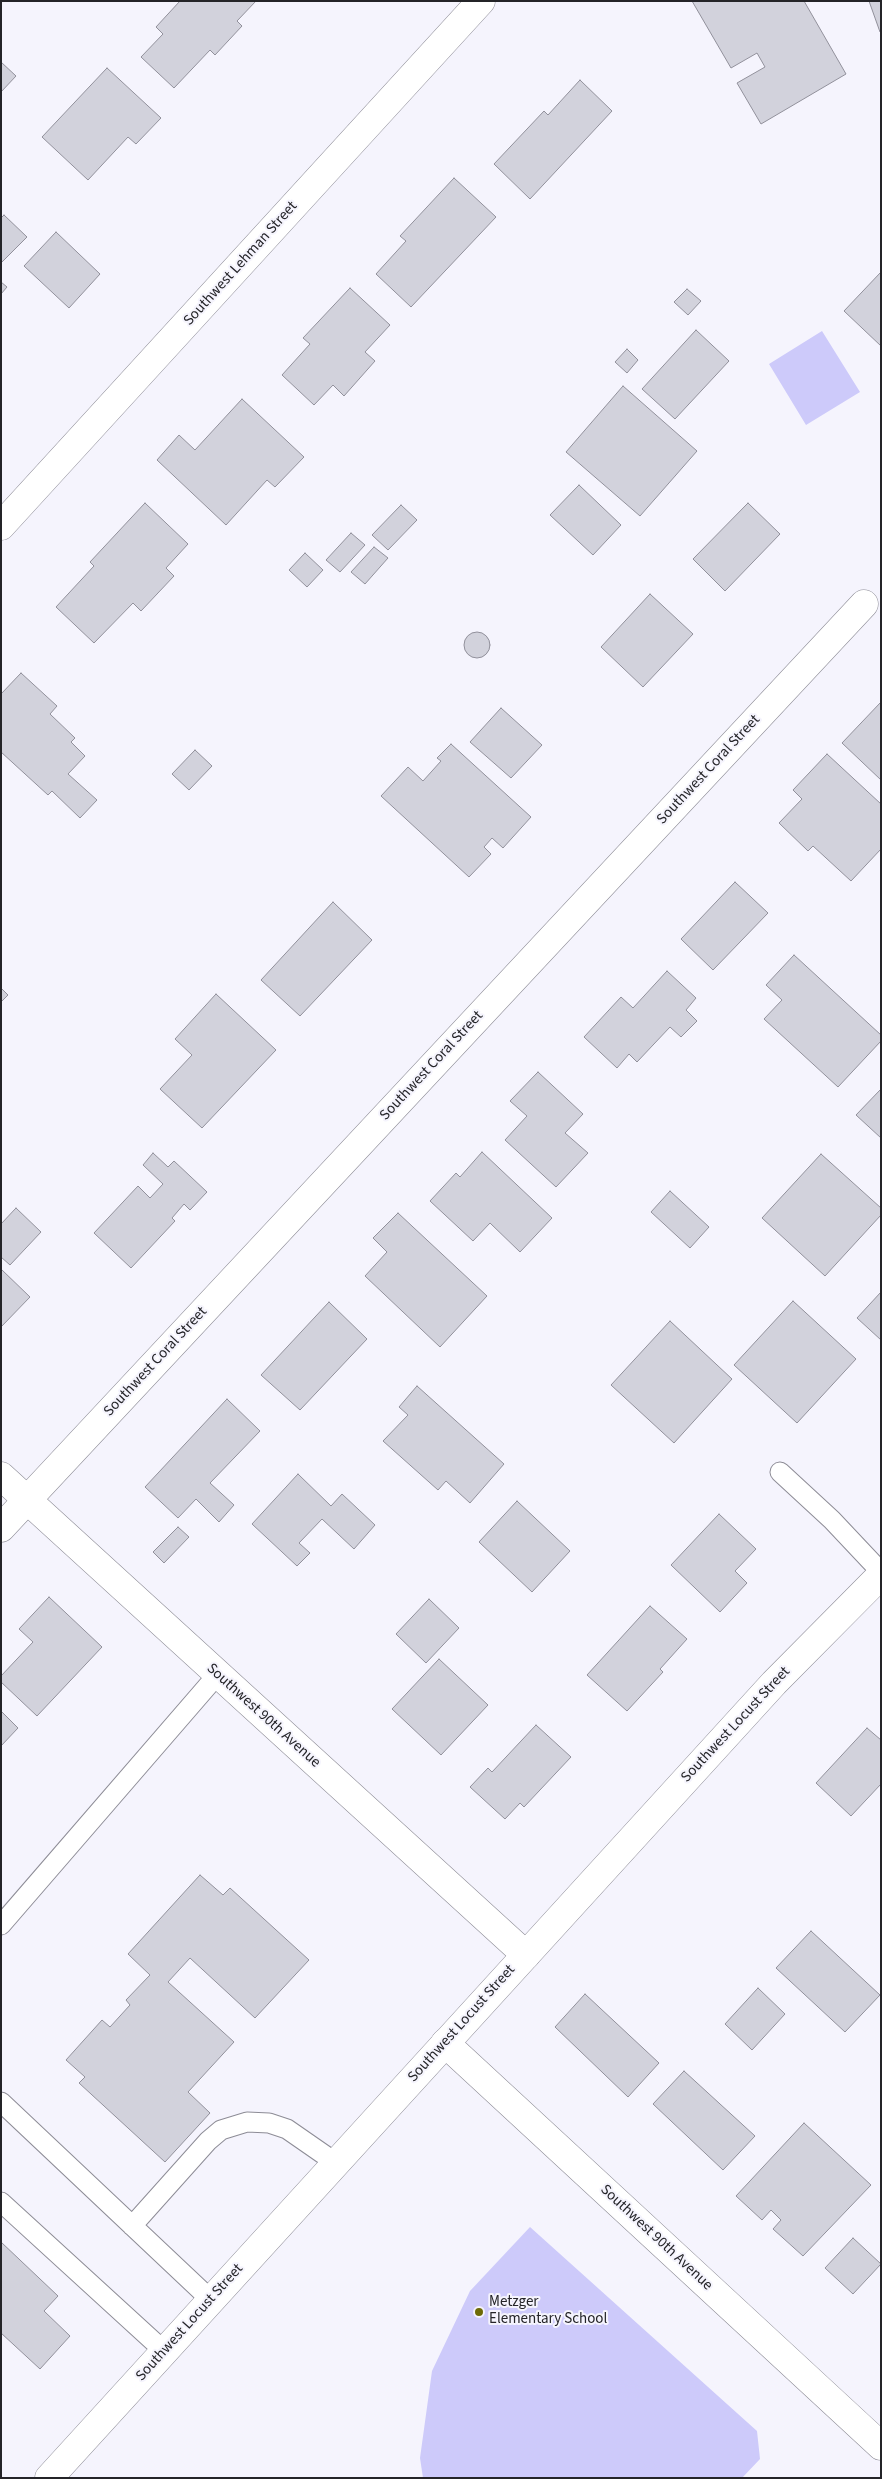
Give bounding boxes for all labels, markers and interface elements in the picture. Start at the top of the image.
street label: Southwest Lehman Street [180,198,302,330]
street label: Southwest Coral Street [654,711,764,829]
street label: Southwest Coral Street [377,1007,487,1125]
street label: Southwest Coral Street [101,1303,211,1421]
street label: Southwest 90th Avenue [202,1660,324,1772]
street label: Southwest Locust Street [678,1663,794,1787]
street label: Southwest Locust Street [405,1962,519,2086]
street label: Southwest 90th Avenue [596,2181,716,2295]
street label: Southwest Locust Street [133,2261,247,2385]
place label: Metzger Elementary School [489,2294,607,2329]
marker: Metzger Elementary School [473,2306,485,2318]

